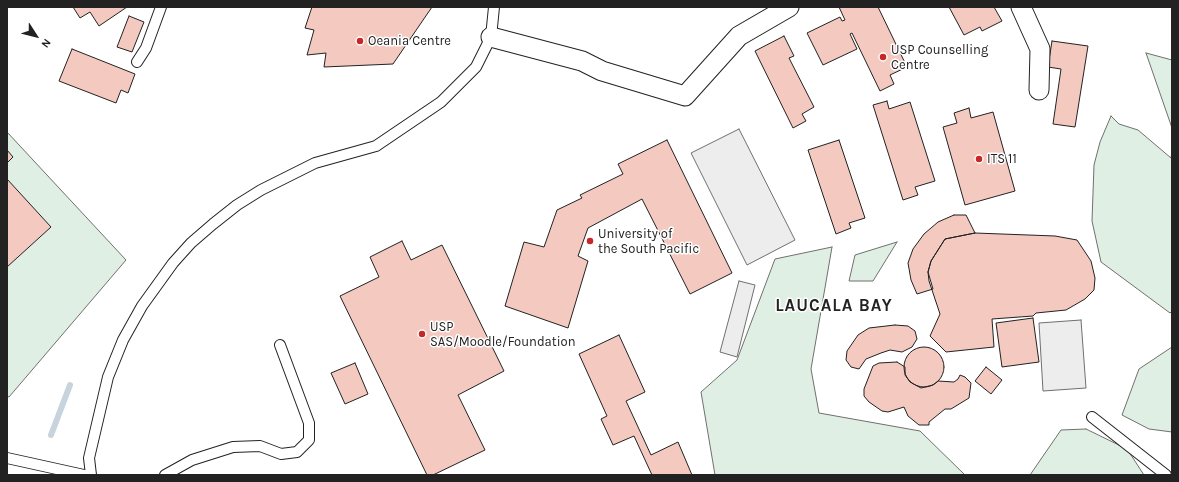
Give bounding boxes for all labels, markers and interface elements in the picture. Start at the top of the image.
north arrow [16,16,56,56]
place label: Oeania Centre [368,33,451,49]
text: N [39,36,54,50]
marker: Oeania Centre [355,36,365,46]
place label: USP Counselling Centre [891,42,988,73]
marker: USP Counselling Centre [878,52,888,62]
place label: ITS 11 [987,151,1017,167]
marker: ITS 11 [974,154,984,164]
place label: University of the South Pacific [598,226,699,257]
marker: University of the South Pacific [585,236,595,246]
district label: LAUCALA BAY [775,296,893,316]
place label: USP SAS/Moodle/Foundation [430,319,575,350]
marker: USP SAS/Moodle/Foundation [417,329,427,339]

